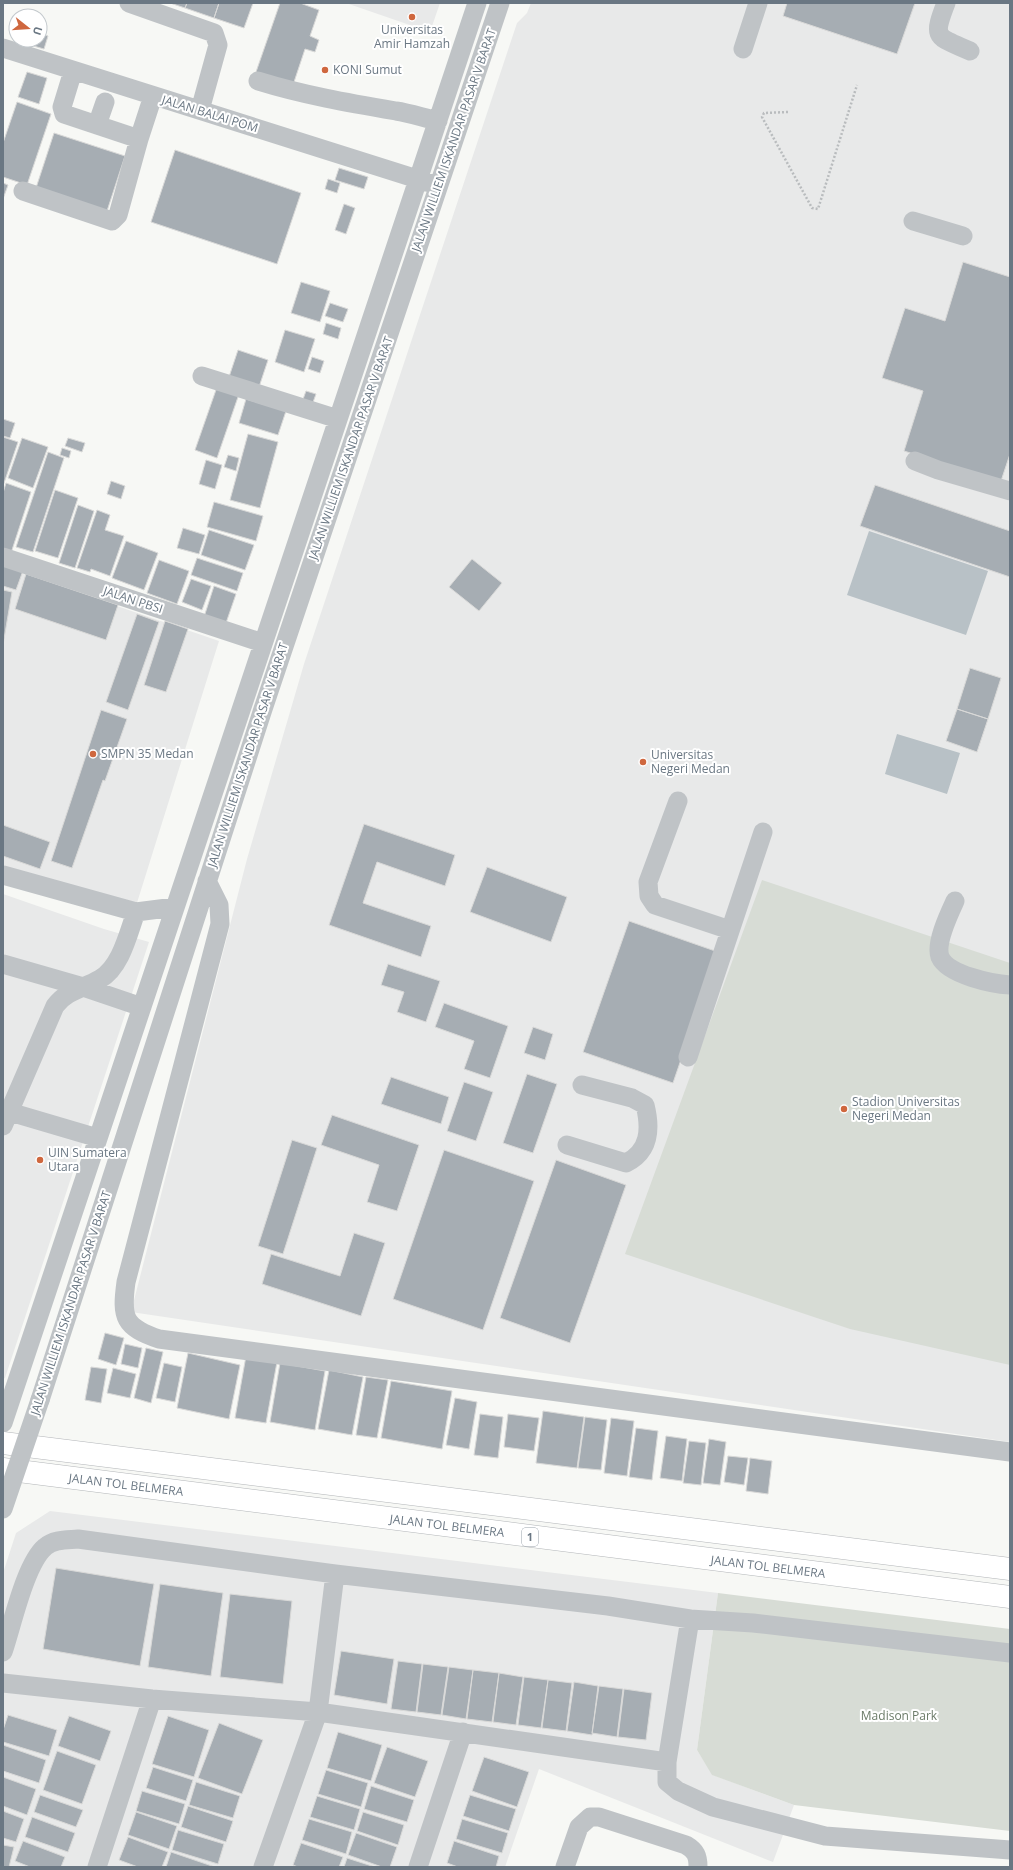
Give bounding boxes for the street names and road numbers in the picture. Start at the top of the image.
street label: JALAN WILLIEM ISKANDAR PASAR V BARAT [407,26,500,255]
street label: JALAN BALAI POM [159,91,260,136]
street label: JALAN WILLIEM ISKANDAR PASAR V BARAT [304,334,397,563]
street label: JALAN PBSI [100,582,165,617]
street label: JALAN WILLIEM ISKANDAR PASAR V BARAT [203,640,292,870]
street label: JALAN WILLIEM ISKANDAR PASAR V BARAT [26,1188,115,1418]
street label: JALAN TOL BELMERA [67,1469,185,1500]
street label: JALAN TOL BELMERA [388,1510,506,1541]
road number: 1 [522,1528,538,1546]
street label: JALAN TOL BELMERA [709,1551,827,1582]

